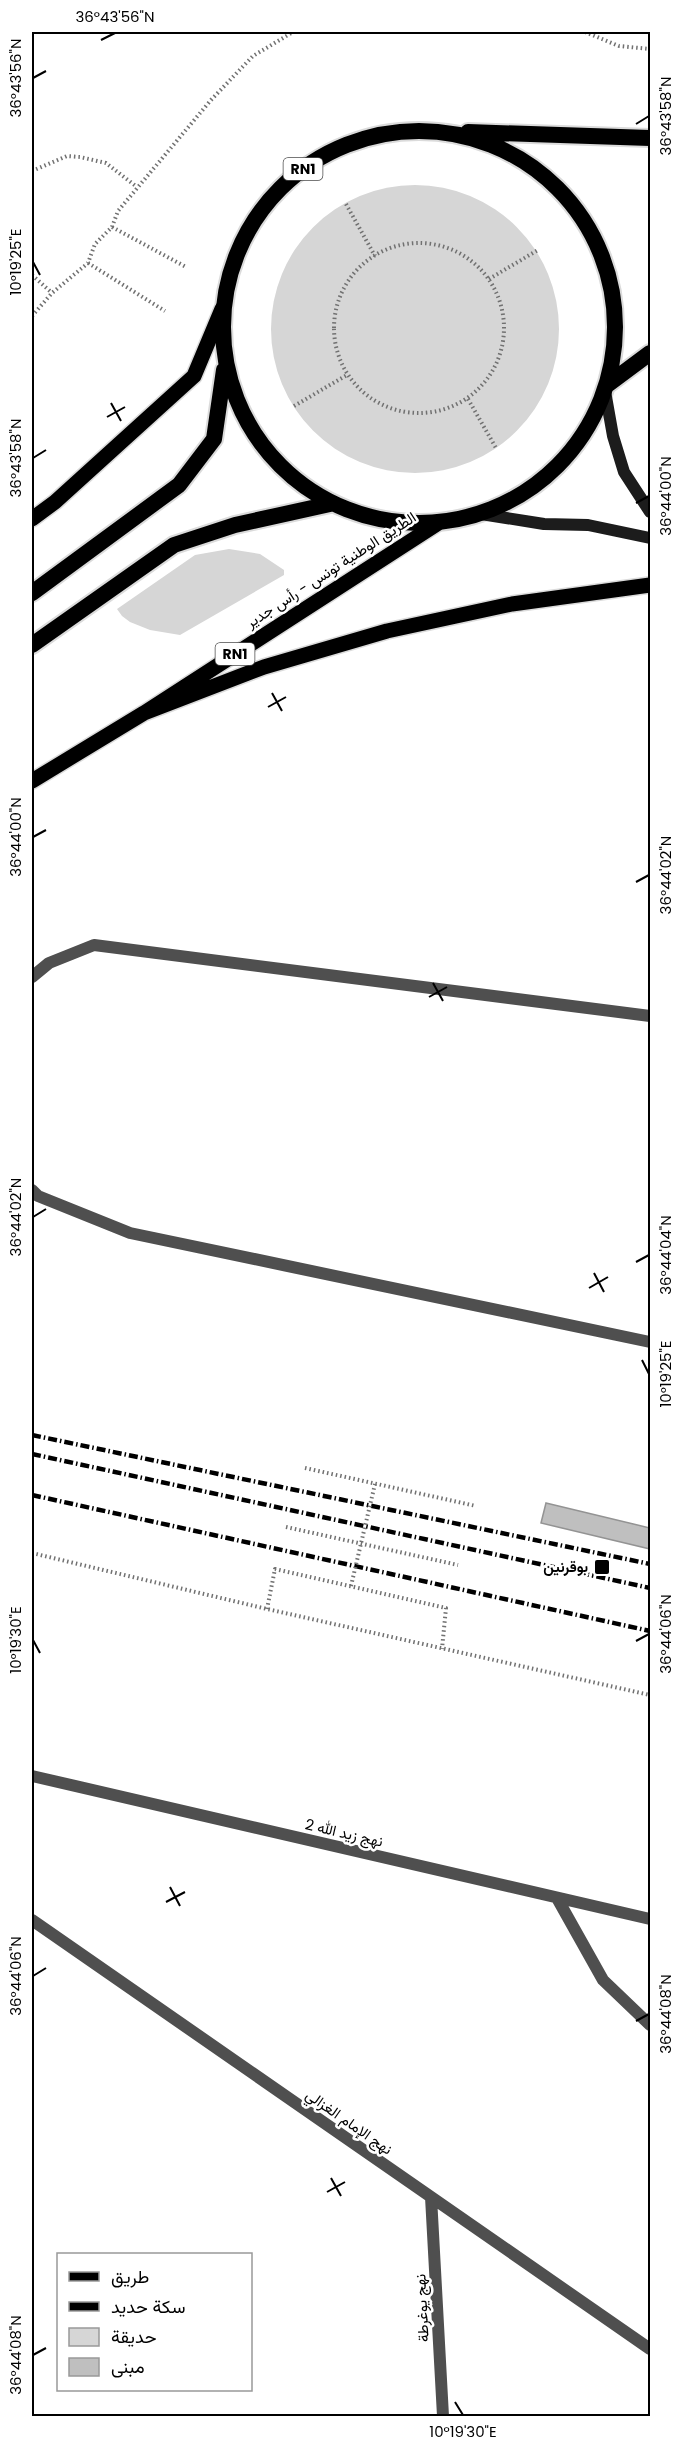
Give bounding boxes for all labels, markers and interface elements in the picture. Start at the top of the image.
text: 36°43'56"N [75,6,155,27]
text: 36°43'56"N [5,38,26,118]
text: 36°43'58"N [655,77,676,155]
road number: RN1 [284,158,322,180]
text: 10°19'25"E [5,228,26,296]
text: 36°43'58"N [5,419,26,497]
text: 36°44'00"N [655,456,676,536]
street label: الطريق الوطنية تونس - رأس جدير [241,507,420,633]
road number: RN1 [216,643,254,665]
text: 36°44'00"N [5,797,26,877]
text: 36°44'02"N [655,836,676,914]
text: 36°44'02"N [5,1178,26,1256]
text: 36°44'04"N [655,1215,676,1295]
text: 10°19'25"E [655,1340,676,1408]
place label: بوقرنين [543,1556,588,1577]
marker: بوقرنين [593,1558,611,1576]
text: 36°44'06"N [655,1594,676,1674]
text: 10°19'30"E [5,1606,26,1674]
street label: نهج زيد الله 2 [303,1813,385,1853]
text: 36°44'06"N [5,1936,26,2016]
text: 36°44'08"N [655,1974,676,2054]
street label: نهج الإمام الغزالي [300,2084,397,2162]
legend [57,2253,252,2391]
text: طريق [111,2264,149,2289]
street label: نهج يوغرطة [409,2273,435,2343]
text: سكة حديد [111,2294,185,2319]
text: 36°44'08"N [5,2315,26,2395]
text: حديقة [111,2324,157,2349]
text: مبنى [111,2354,145,2379]
text: 10°19'30"E [429,2421,497,2442]

